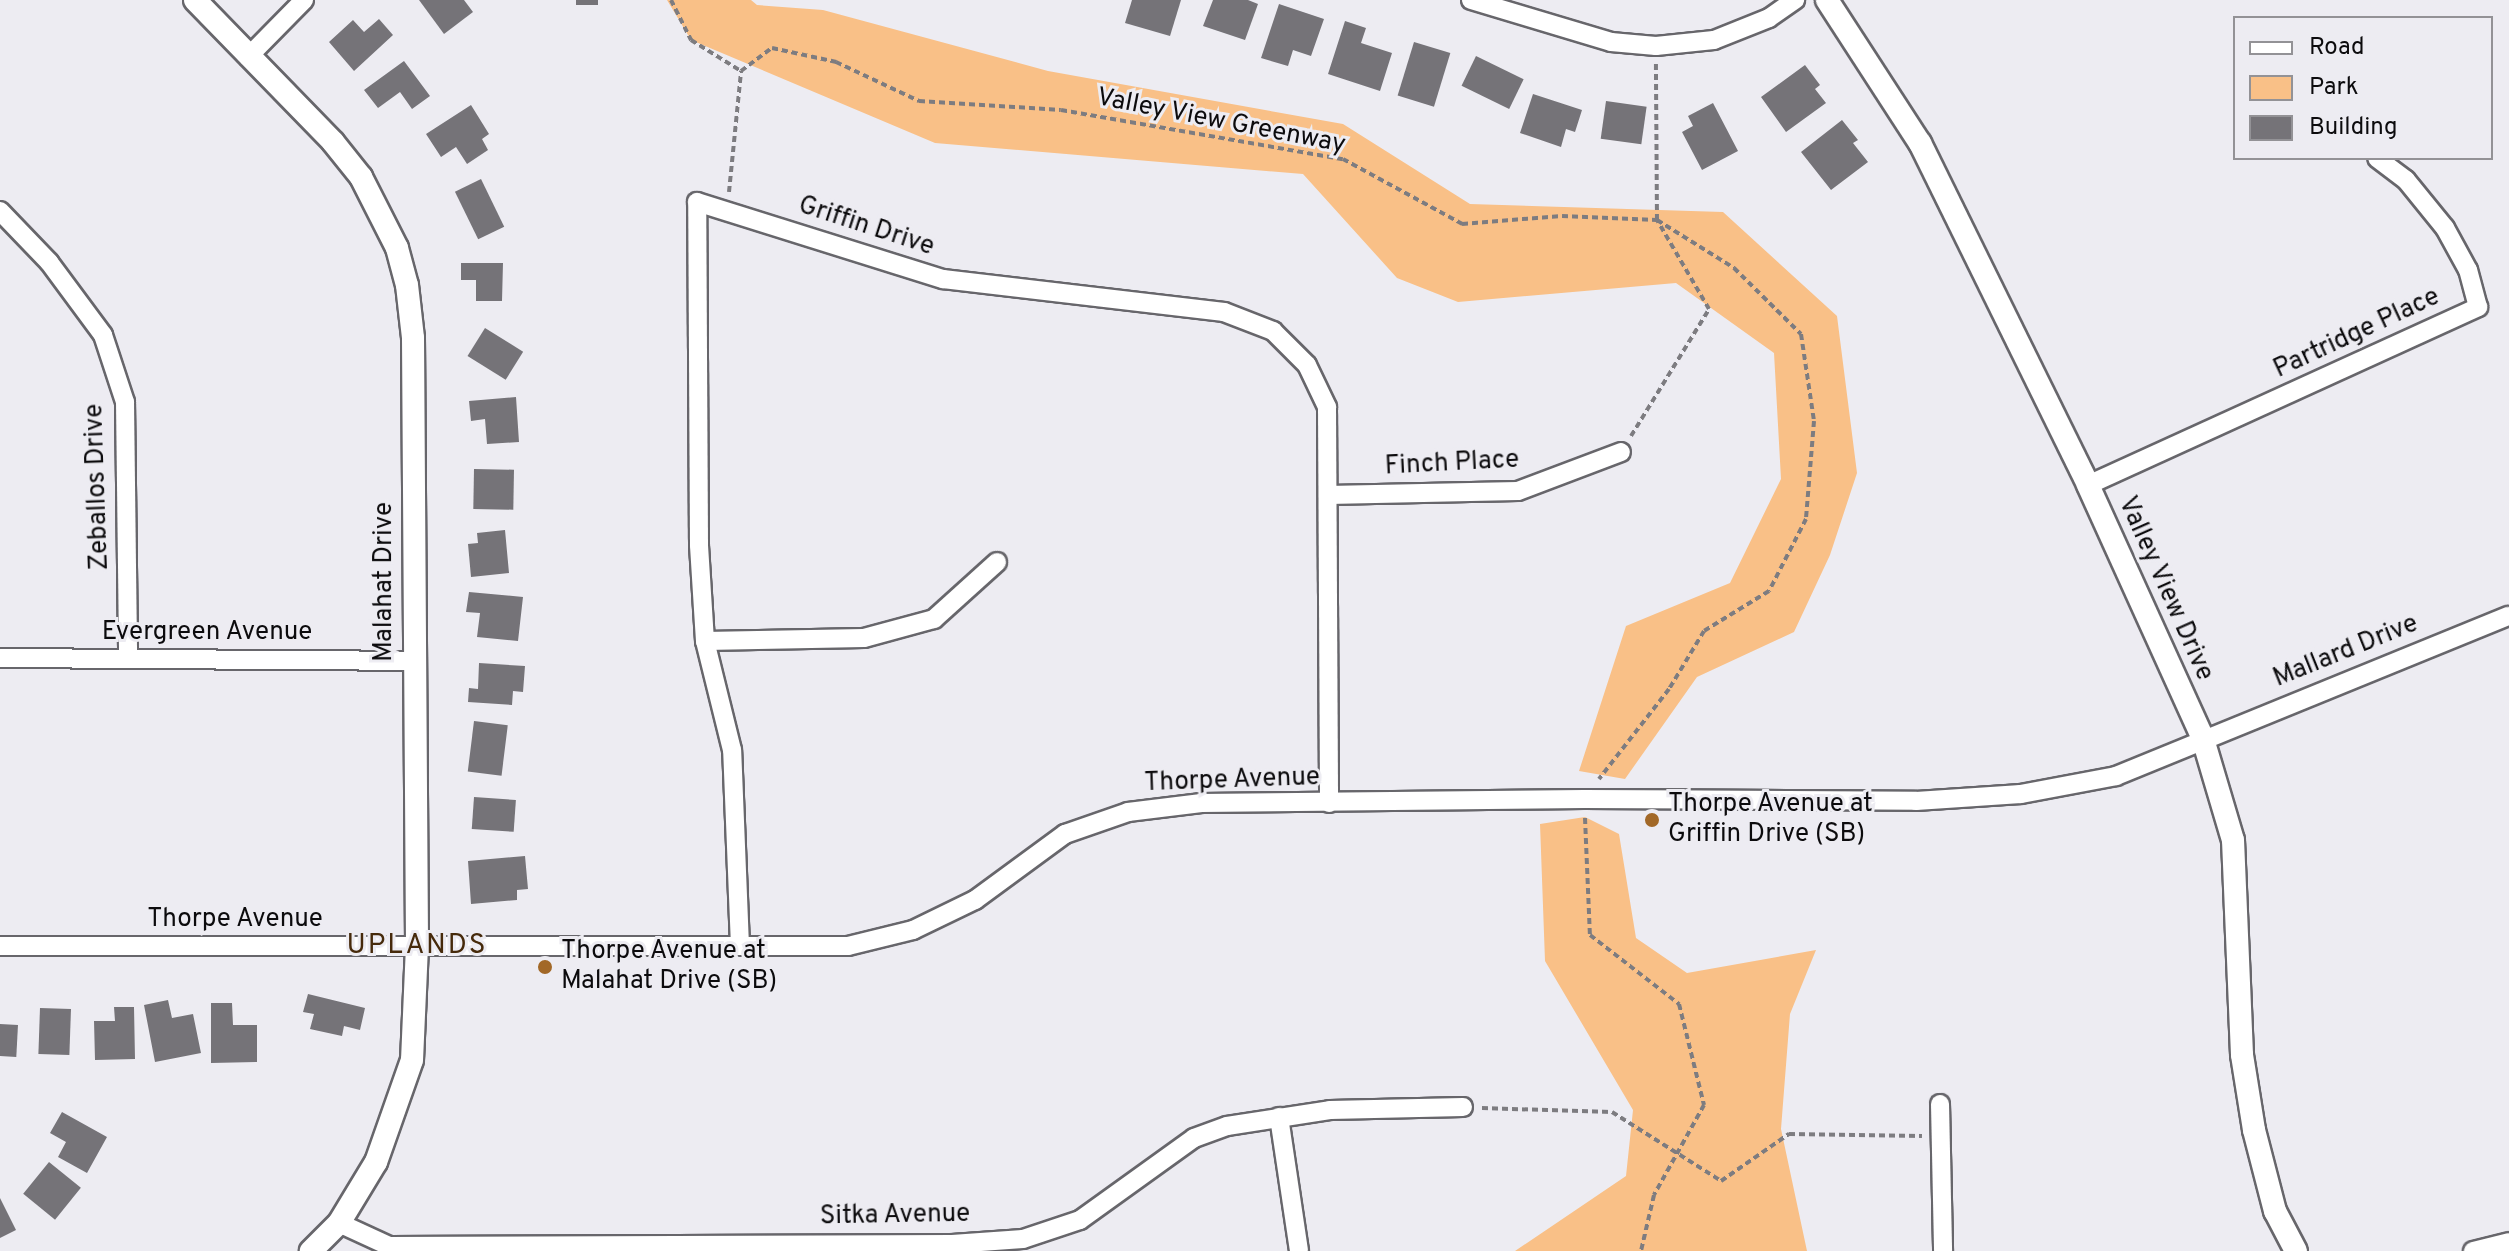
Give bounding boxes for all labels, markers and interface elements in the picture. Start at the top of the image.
legend [2233,16,2493,160]
text: Road [2309,33,2365,63]
text: Park [2309,73,2359,103]
street label: Valley View Greenway [1093,82,1349,162]
text: Building [2309,113,2398,143]
street label: Griffin Drive [794,190,938,264]
street label: Partridge Place [2269,282,2445,386]
street label: Zeballos Drive [79,403,117,571]
street label: Finch Place [1384,445,1520,483]
street label: Valley View Drive [2110,492,2220,686]
street label: Malahat Drive [369,502,401,662]
street label: Mallard Drive [2269,609,2423,695]
street label: Evergreen Avenue [101,617,313,649]
street label: Thorpe Avenue [1143,762,1321,800]
place label: Thorpe Avenue at Griffin Drive (SB) [1668,789,1874,850]
marker: Thorpe Avenue at Griffin Drive (SB) [1643,811,1661,829]
street label: Thorpe Avenue [147,904,323,936]
district label: UPLANDS [346,929,488,963]
place label: Thorpe Avenue at Malahat Drive (SB) [561,936,777,998]
marker: Thorpe Avenue at Malahat Drive (SB) [536,958,554,976]
street label: Sitka Avenue [819,1199,971,1233]

